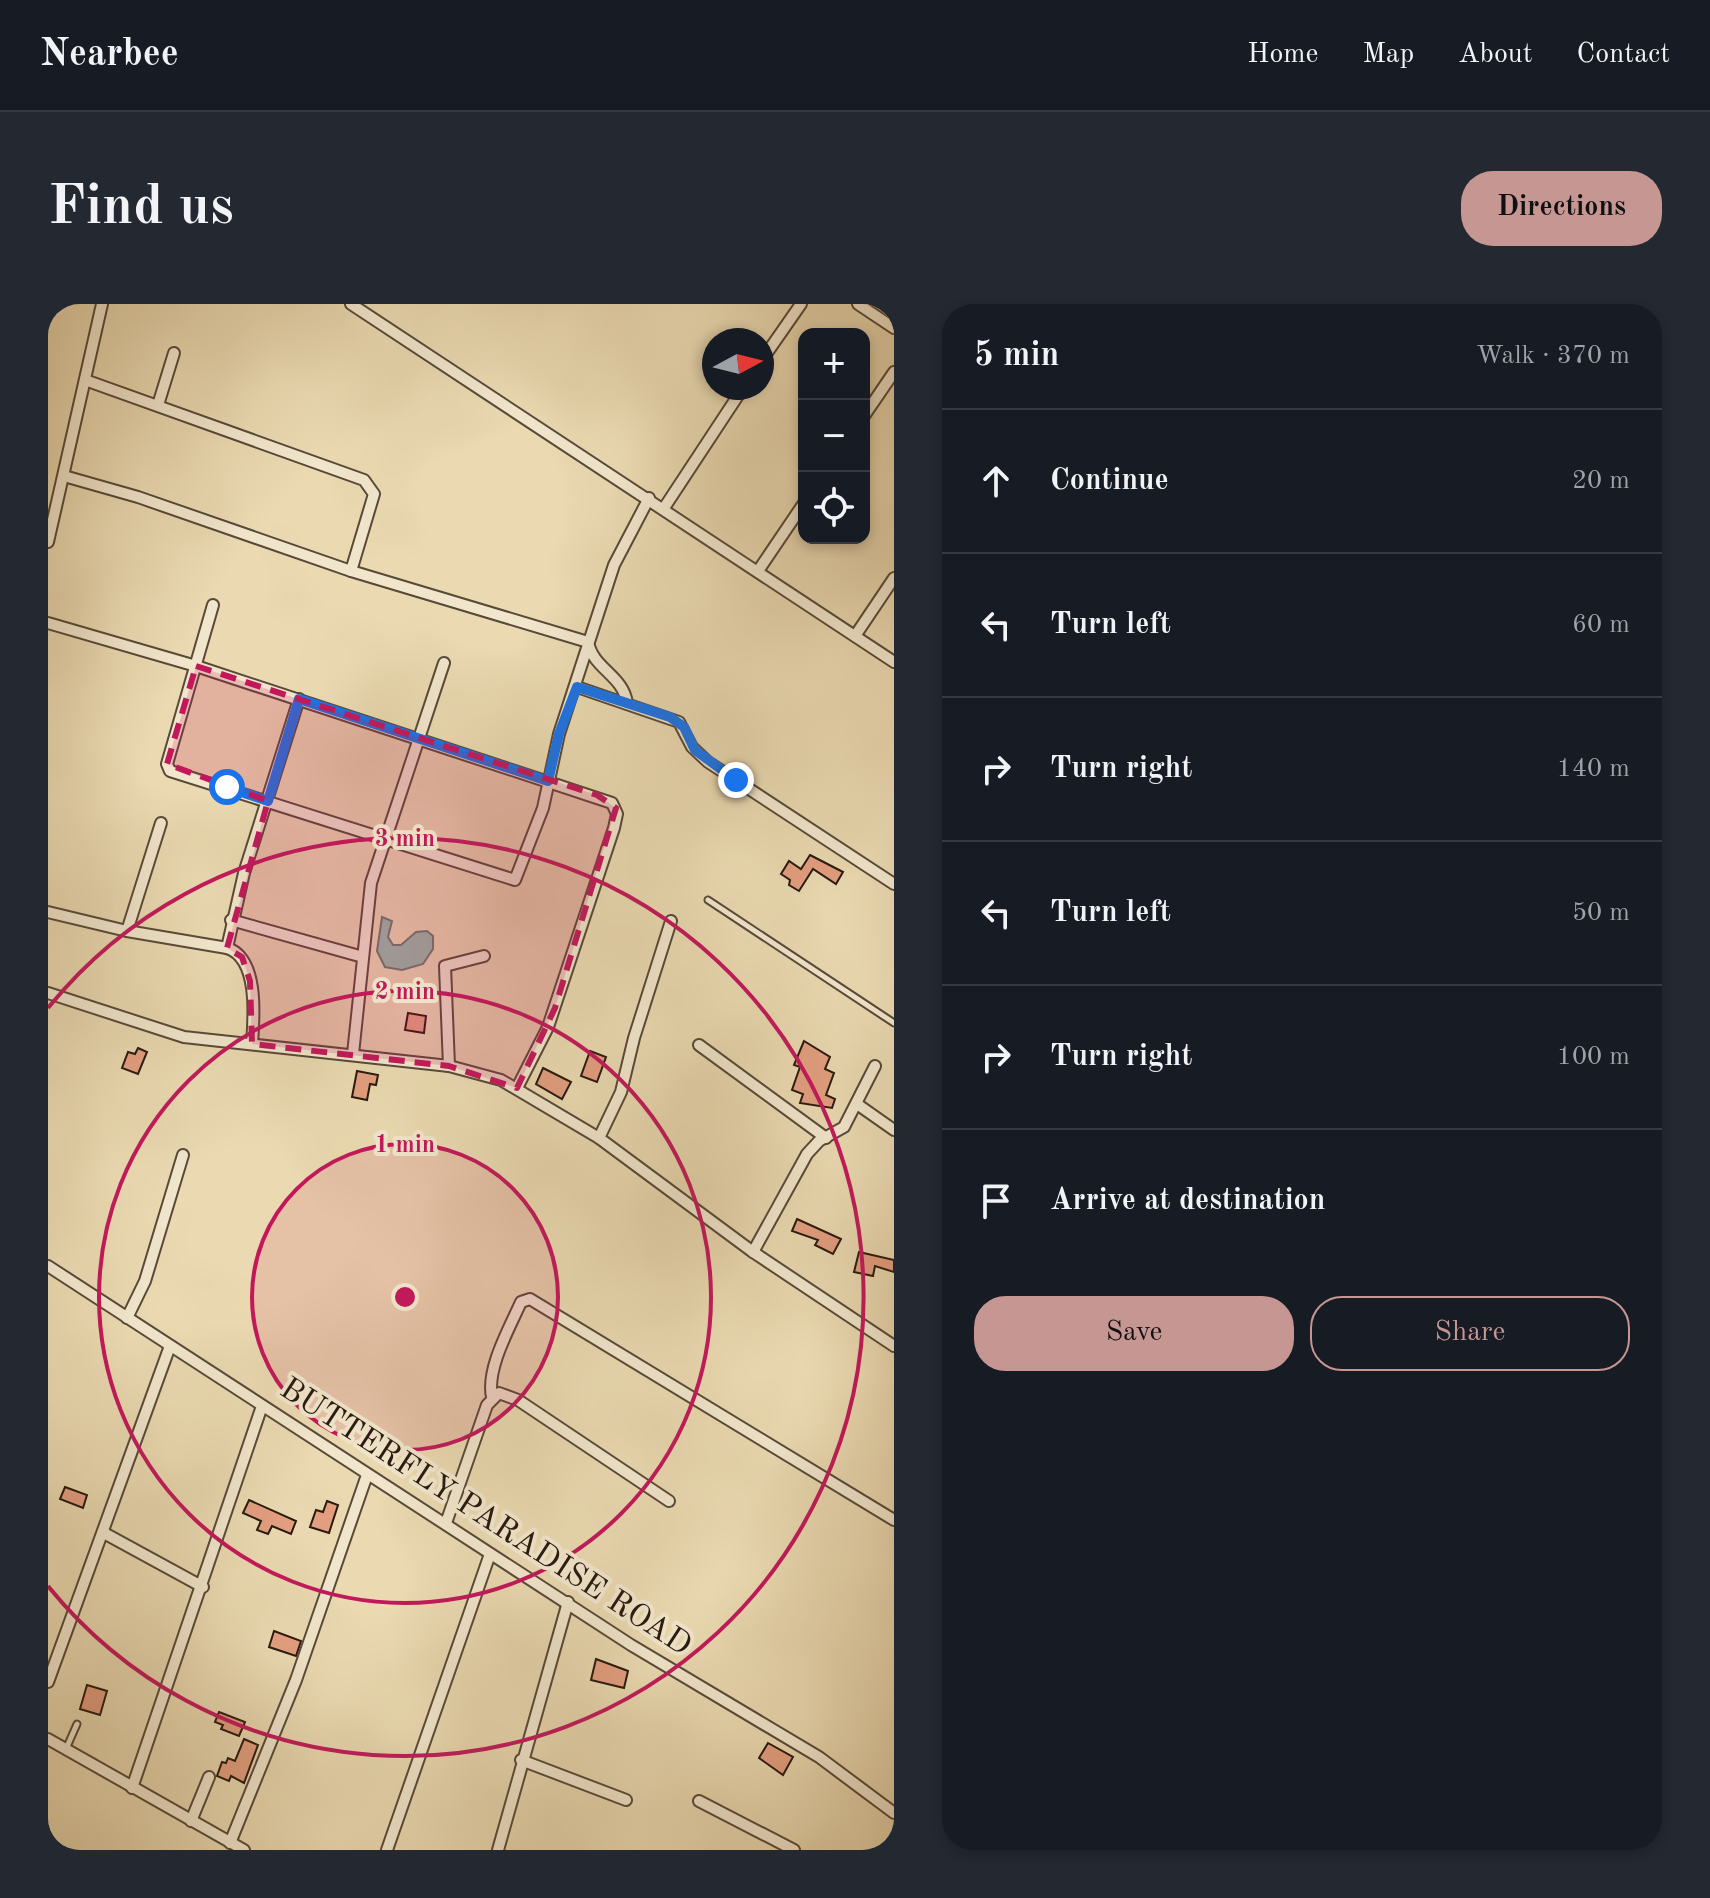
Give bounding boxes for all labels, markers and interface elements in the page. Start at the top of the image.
text: Nearbee [40,36,179,74]
text: Home [1247,41,1318,69]
text: Map [1362,41,1414,69]
text: About [1458,41,1533,69]
text: Contact [1577,41,1670,69]
button: Directions [1461,171,1662,246]
text: Find us [48,180,234,236]
north arrow [702,328,774,400]
map controls [798,328,870,544]
button: + [798,328,870,400]
text: 5 min [974,339,1059,373]
text: Walk · 370 m [1476,343,1630,369]
button: − [798,400,870,472]
icon: ahead [974,459,1018,503]
text: Continue [1050,466,1169,496]
text: 20 m [1572,468,1630,494]
button: locate [798,472,870,544]
icon: left [974,603,1018,647]
text: Turn left [1050,610,1171,640]
text: 60 m [1572,612,1630,638]
icon: right [974,747,1018,791]
text: Turn right [1050,754,1192,784]
text: 140 m [1557,756,1630,782]
route end [718,762,754,798]
route start [209,769,245,805]
text: 3 min [375,828,435,852]
icon: left [974,891,1018,935]
text: Turn left [1050,898,1171,928]
text: 50 m [1572,900,1630,926]
text: 2 min [375,981,435,1005]
icon: right [974,1035,1018,1079]
text: Turn right [1050,1042,1192,1072]
text: 100 m [1557,1044,1630,1070]
text: 1 min [375,1134,435,1158]
icon: arrive [974,1179,1018,1223]
text: Arrive at destination [1050,1186,1325,1216]
centre of rings [391,1283,419,1311]
button: Save [974,1296,1294,1371]
button: Share [1310,1296,1630,1371]
street label: BUTTERFLY PARADISE ROAD [274,1373,696,1663]

